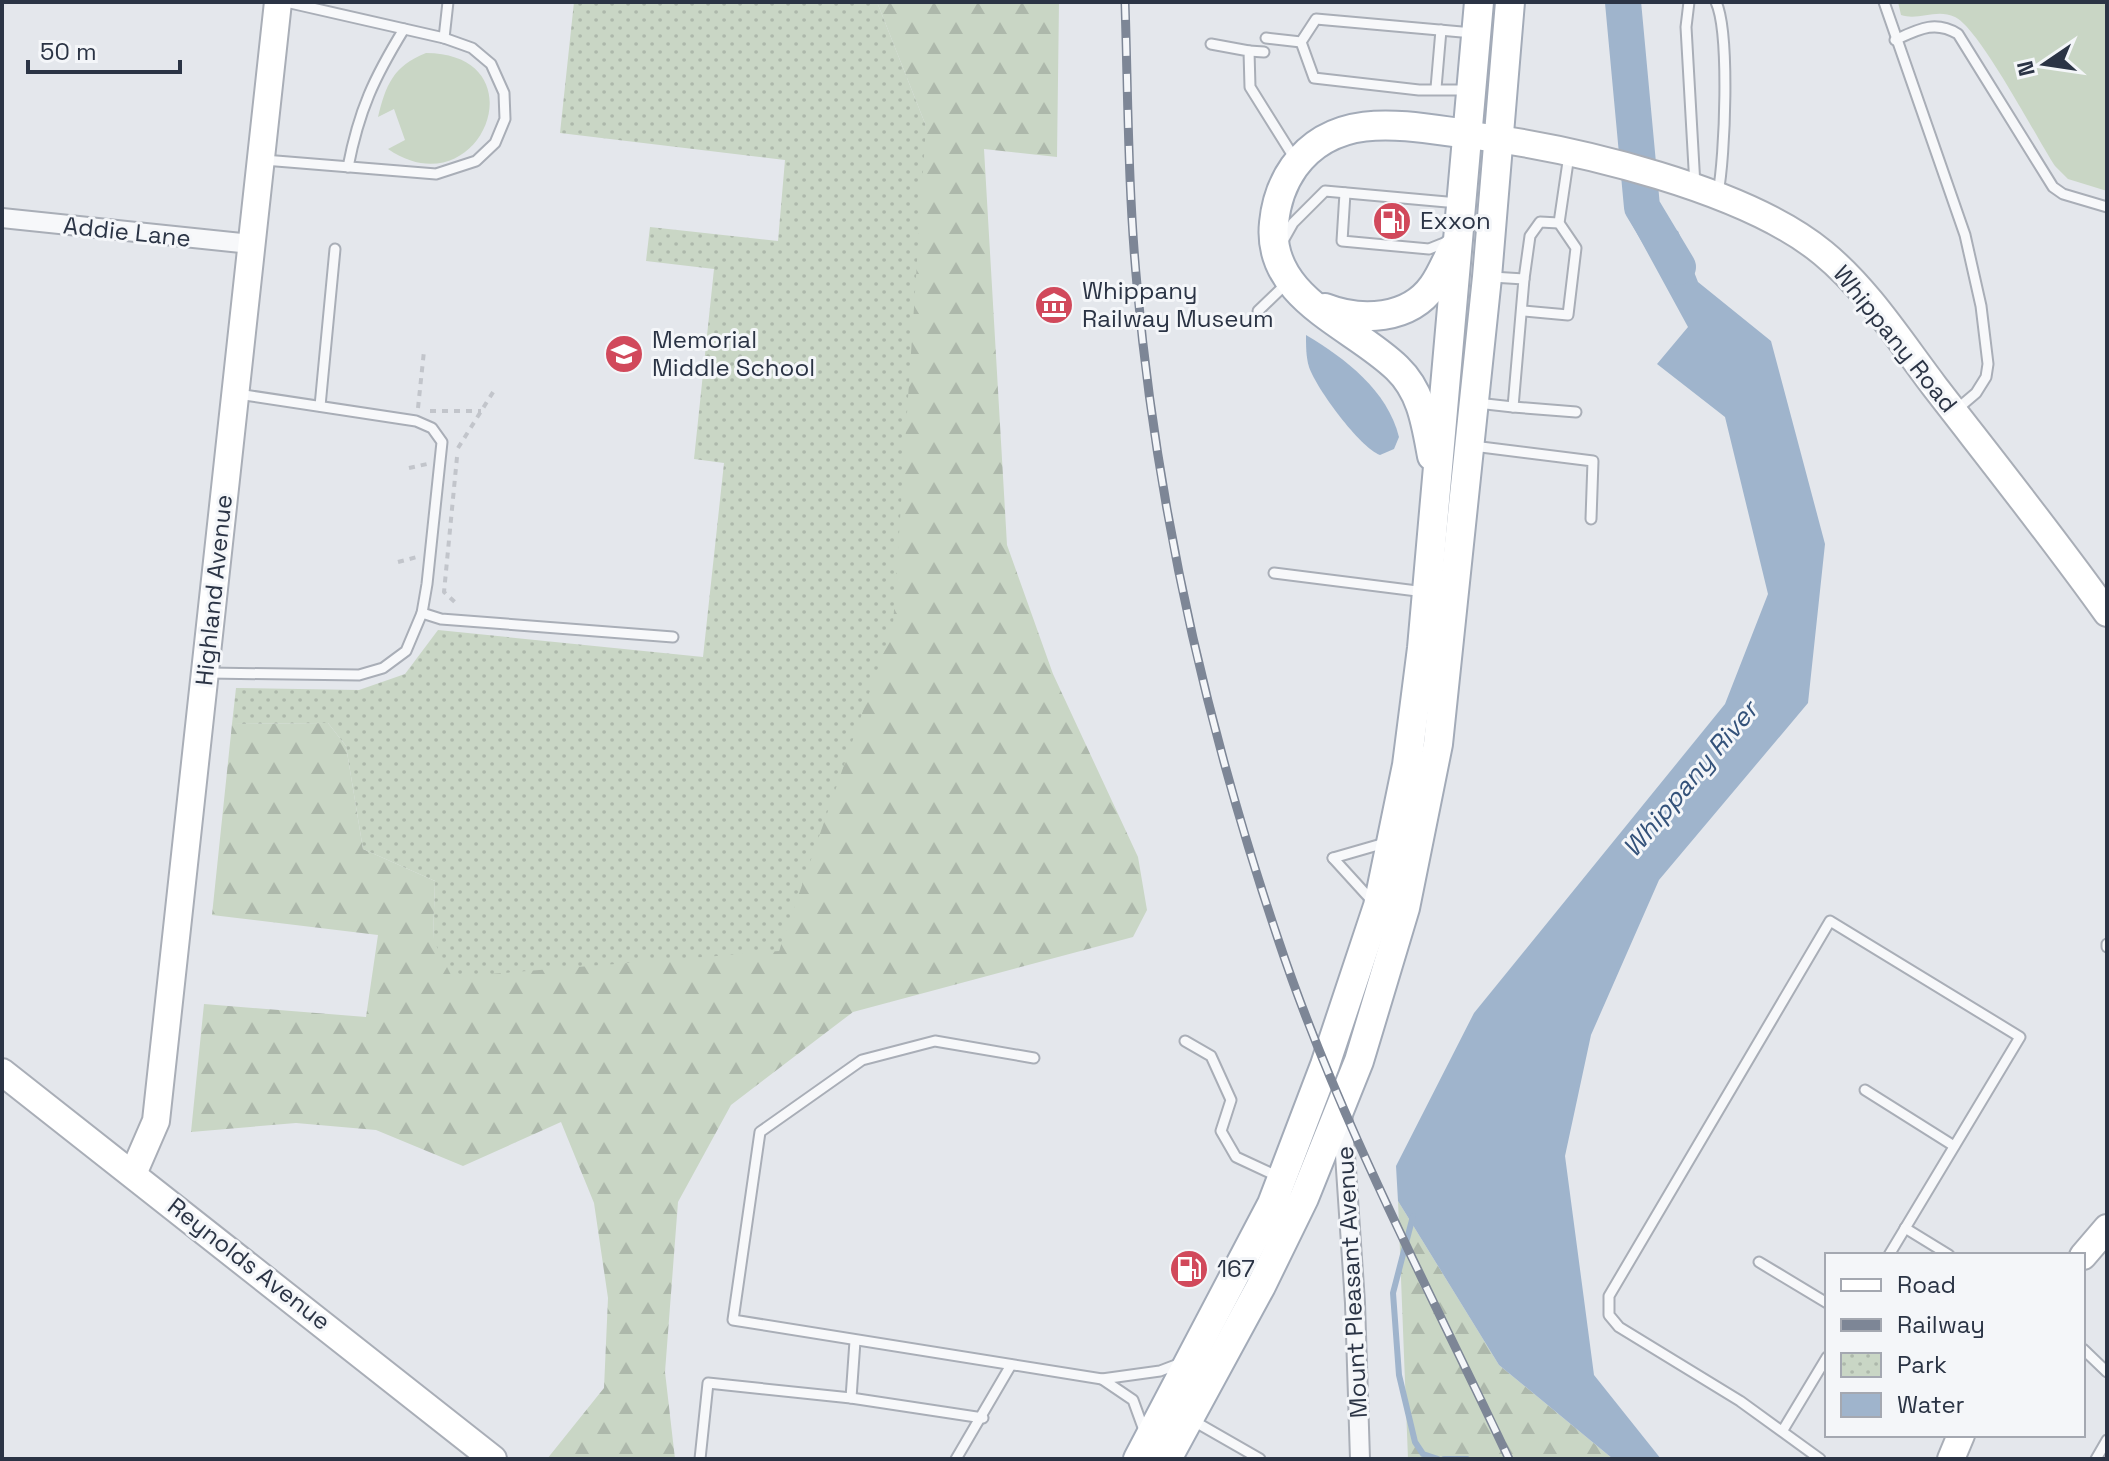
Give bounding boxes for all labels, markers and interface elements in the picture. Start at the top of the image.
scale bar [28,24,180,74]
north arrow [2005,24,2085,104]
text: 50 m [40,36,97,67]
text: N [2010,58,2041,79]
fuel station icon: Exxon [1371,200,1413,242]
place label: Exxon [1420,205,1491,236]
street label: Addie Lane [62,209,192,254]
street label: Whippany Road [1827,259,1964,419]
place label: Whippany Railway Museum [1082,275,1274,334]
museum icon: Whippany Railway Museum [1033,284,1075,326]
place label: Memorial Middle School [652,324,815,383]
school or university icon: Memorial Middle School [603,333,645,375]
street label: Highland Avenue [188,493,239,687]
water label: Whippany River [1615,692,1767,864]
street label: Mount Pleasant Avenue [1329,1145,1374,1419]
street label: Reynolds Avenue [162,1190,337,1337]
fuel station icon: 167 [1168,1248,1210,1290]
place label: 167 [1217,1253,1255,1284]
legend [1825,1253,2085,1437]
text: Road [1897,1269,1956,1300]
text: Railway [1897,1309,1985,1340]
text: Park [1897,1349,1947,1380]
text: Water [1897,1389,1965,1420]

